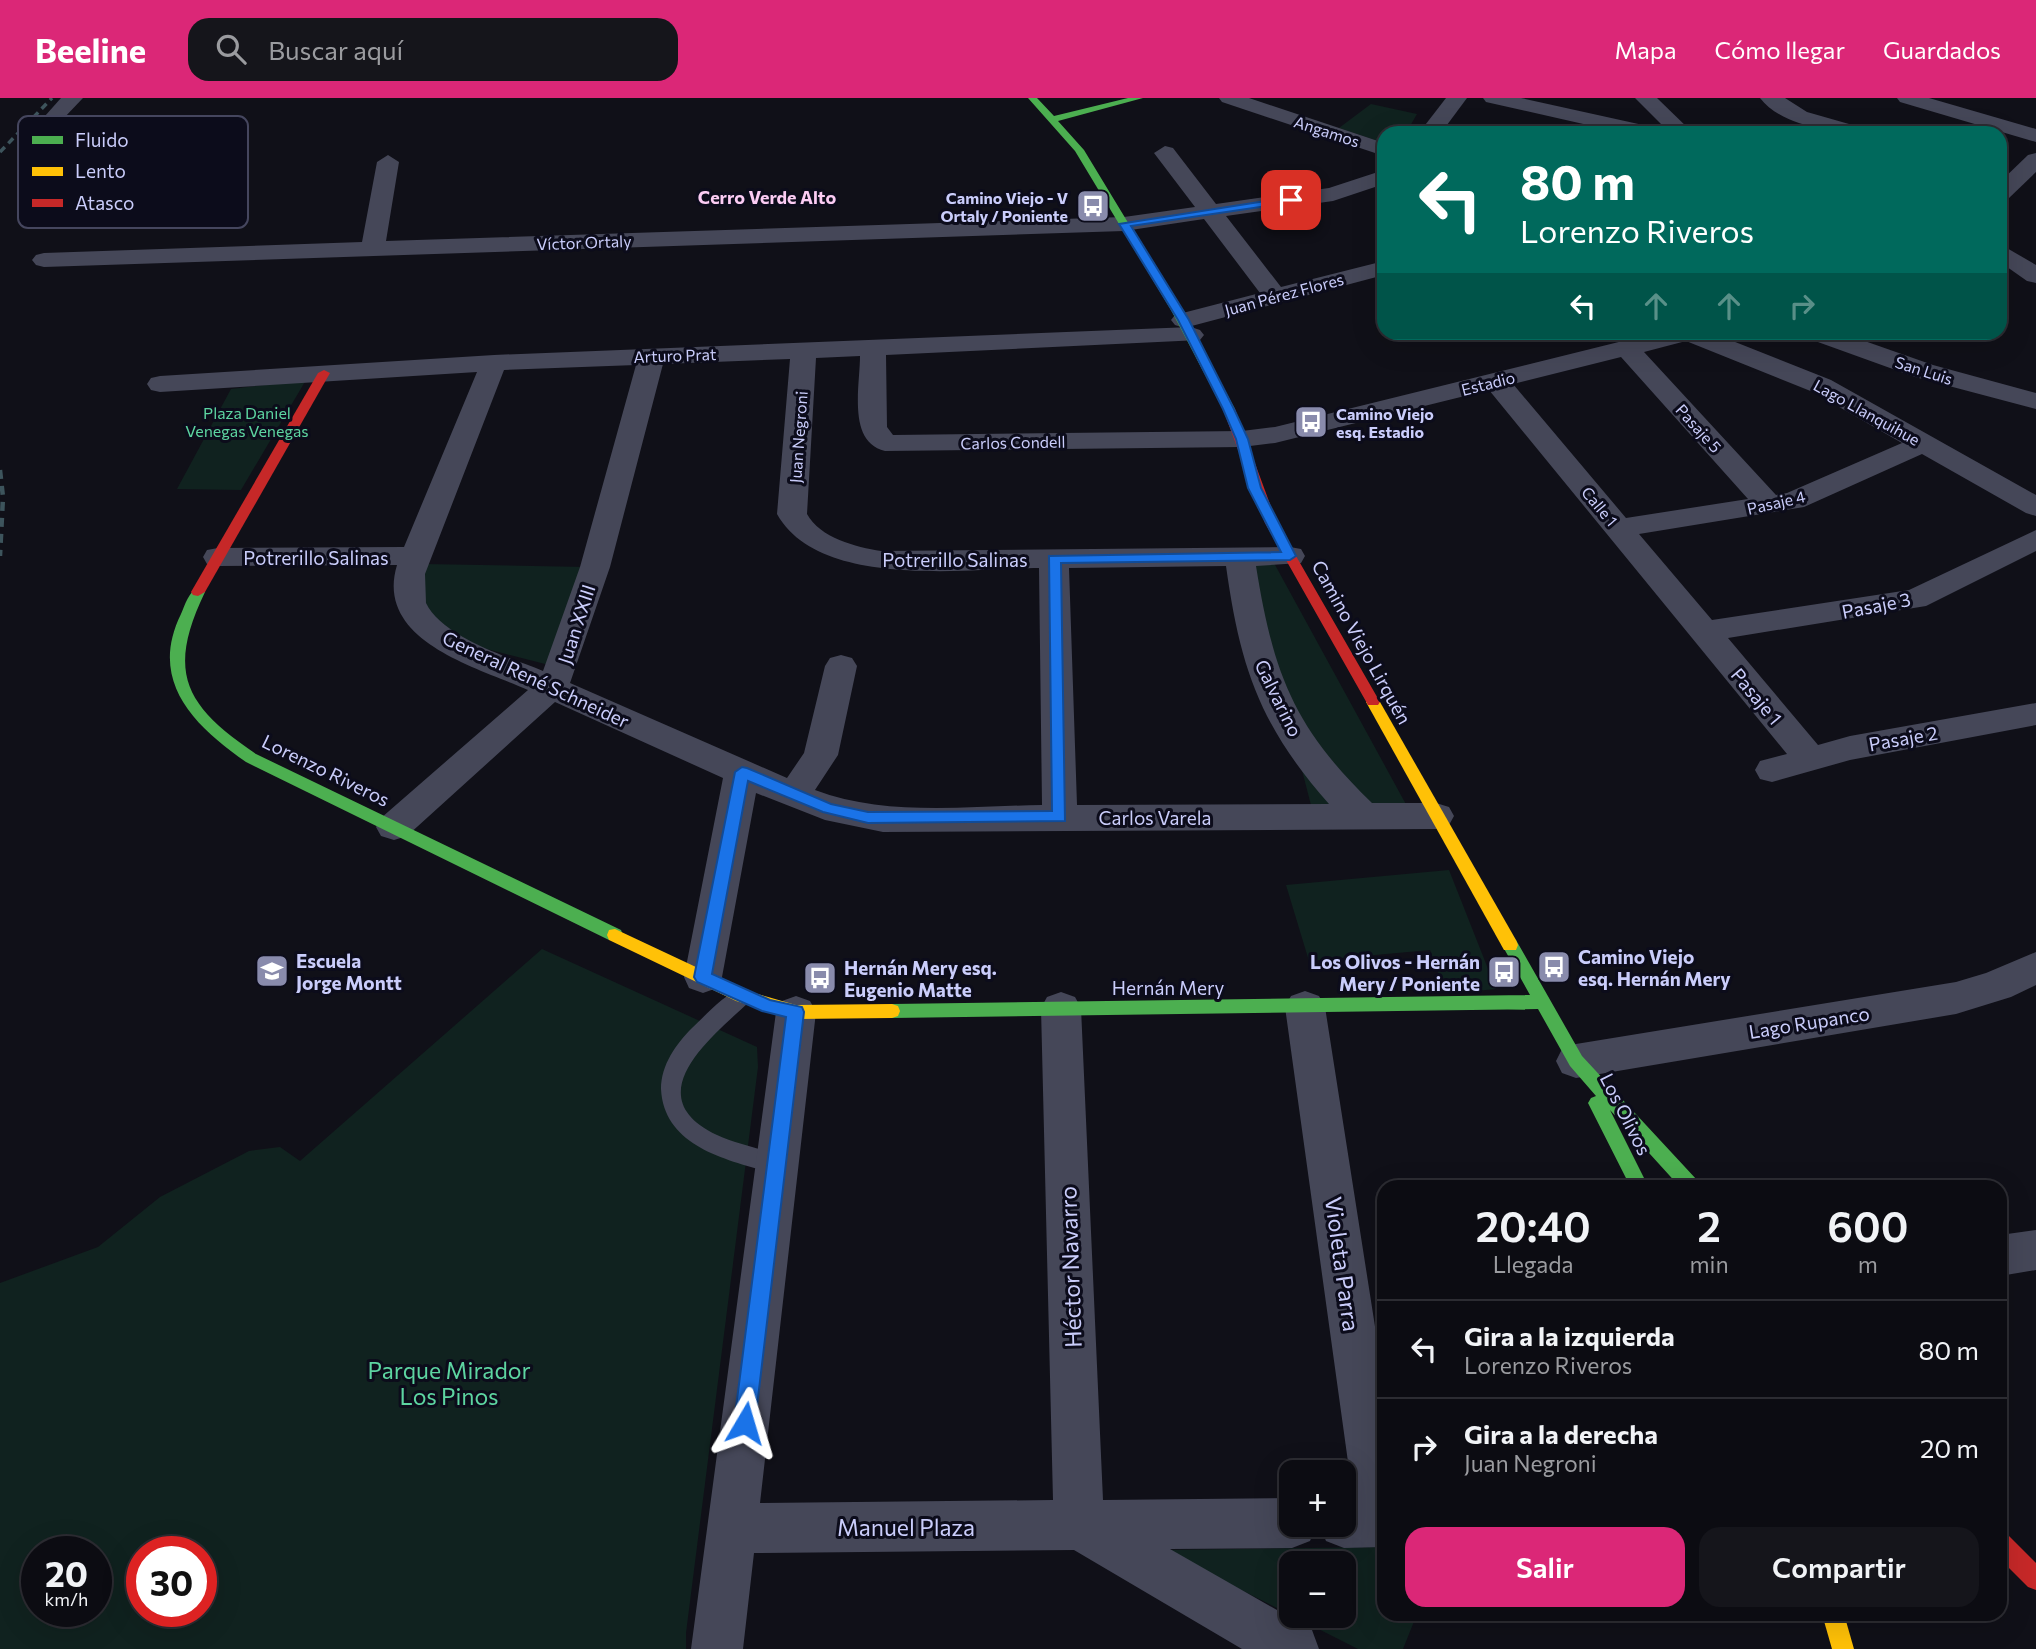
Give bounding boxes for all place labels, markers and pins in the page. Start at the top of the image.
pin [1261,170,1321,230]
bus stop icon: Camino Viejo - V Ortaly / Poniente [1074,187,1112,225]
place label: Camino Viejo - V Ortaly / Poniente [940,188,1068,225]
bus stop icon: Camino Viejo esq. Estadio [1292,403,1330,441]
place label: Camino Viejo esq. Estadio [1336,404,1434,441]
place label: Camino Viejo esq. Hernán Mery [1578,945,1731,990]
bus stop icon: Camino Viejo esq. Hernán Mery [1535,948,1573,986]
place label: Escuela Jorge Montt [296,949,402,994]
place label: Los Olivos - Hernán Mery / Poniente [1310,950,1480,995]
school or university icon: Escuela Jorge Montt [253,952,291,990]
bus stop icon: Los Olivos - Hernán Mery / Poniente [1485,953,1523,991]
place label: Hernán Mery esq. Eugenio Matte [844,956,997,1001]
bus stop icon: Hernán Mery esq. Eugenio Matte [801,959,839,997]

